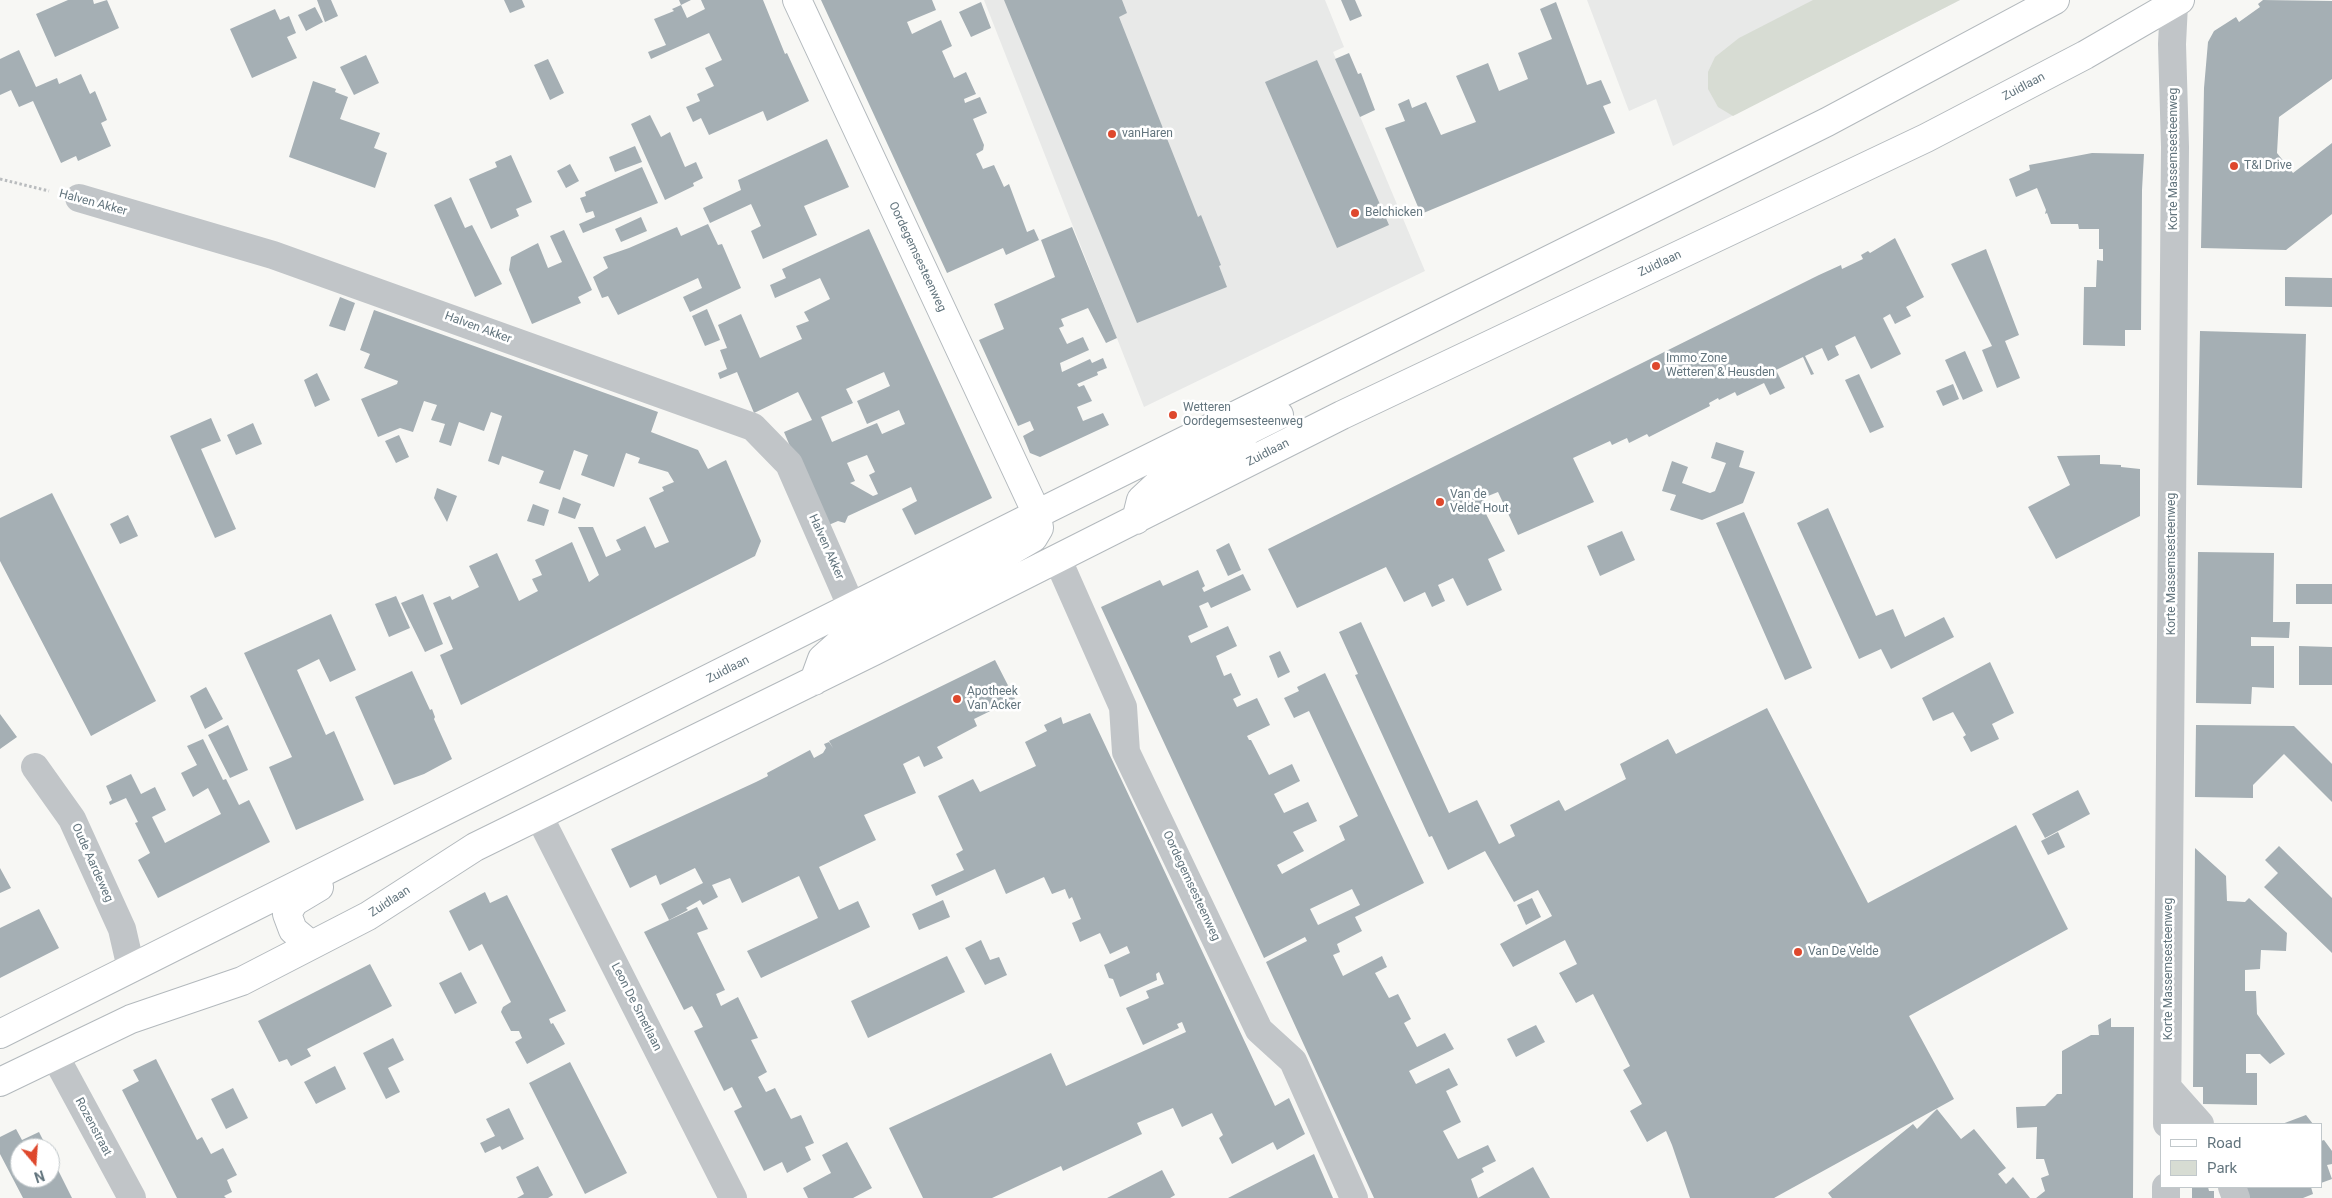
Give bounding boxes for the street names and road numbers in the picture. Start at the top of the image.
street label: Zuidlaan [2000,70,2048,104]
street label: Korte Massemsesteenweg [2167,88,2181,230]
street label: Halven Akker [57,187,129,219]
street label: Oordegemsesteenweg [885,200,949,314]
street label: Zuidlaan [1636,248,1684,280]
street label: Halven Akker [443,309,513,347]
street label: Zuidlaan [1244,436,1292,470]
street label: Korte Massemsesteenweg [2165,493,2179,635]
street label: Halven Akker [805,512,847,582]
street label: Zuidlaan [704,653,752,687]
street label: Oude Aardeweg [68,821,116,905]
street label: Oordegemsesteenweg [1159,829,1223,943]
street label: Zuidlaan [367,883,413,921]
street label: Korte Massemsesteenweg [2162,898,2176,1040]
street label: Leon De Smetlaan [608,961,664,1053]
street label: Rozenstraat [72,1095,114,1159]

